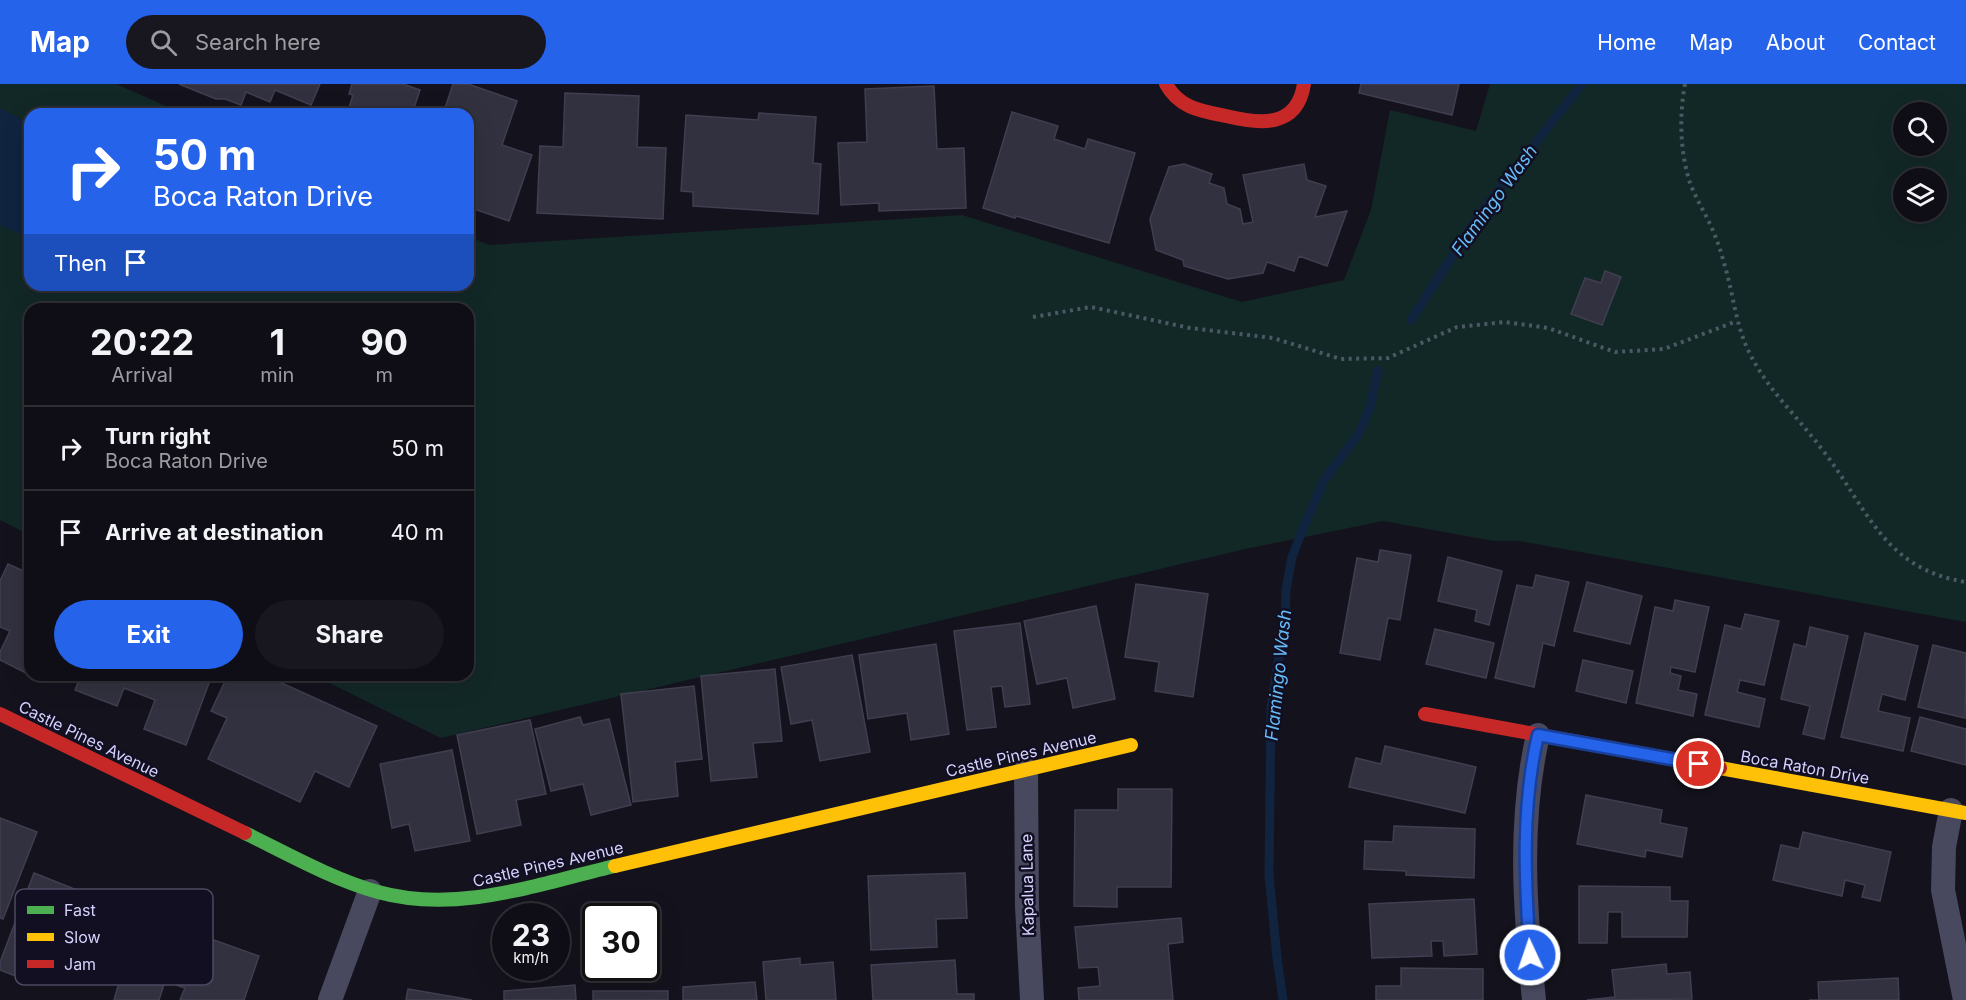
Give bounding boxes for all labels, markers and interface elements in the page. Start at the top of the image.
search box [126,15,546,69]
text: Map [30,25,90,59]
icon: search [147,26,180,59]
text: Search here [195,29,321,55]
text: Home [1597,30,1656,55]
text: Map [1689,30,1733,55]
text: About [1766,30,1825,55]
text: Contact [1858,30,1936,55]
map controls [1893,102,1947,222]
button: search [1893,102,1947,156]
text: 50 m [153,129,256,180]
icon: right [54,132,132,210]
water label: Flamingo Wash [1447,141,1541,259]
button: layers [1893,168,1947,222]
text: Boca Raton Drive [153,180,373,213]
icon: arrive [119,246,152,279]
text: Then [54,250,107,276]
text: 20:22 [90,320,194,364]
text: 1 [270,320,285,364]
text: 90 [360,320,408,364]
text: Arrival [111,363,173,387]
text: min [260,363,294,387]
text: m [375,363,393,387]
text: Turn right [105,423,211,449]
icon: right [54,432,87,465]
text: 50 m [391,435,444,461]
text: Boca Raton Drive [105,449,268,473]
icon: arrive [54,516,87,549]
text: Arrive at destination [105,519,324,545]
text: 40 m [390,519,444,545]
button: Exit [54,600,243,669]
button: Share [255,600,444,669]
water label: Flamingo Wash [1261,608,1295,742]
street label: Castle Pines Avenue [15,696,163,782]
street label: Castle Pines Avenue [944,727,1098,781]
pin [1673,738,1724,789]
street label: Boca Raton Drive [1739,746,1871,788]
icon: arrive [1682,747,1715,780]
street label: Kapalua Lane [1016,834,1038,936]
street label: Castle Pines Avenue [471,837,625,891]
legend [15,889,213,985]
text: Fast [64,900,96,920]
speed limit sign: 30 [582,903,660,981]
text: 23 [512,917,550,953]
position arrow [1498,923,1562,987]
text: Slow [64,927,101,947]
text: km/h [513,948,549,967]
text: Jam [64,954,96,974]

